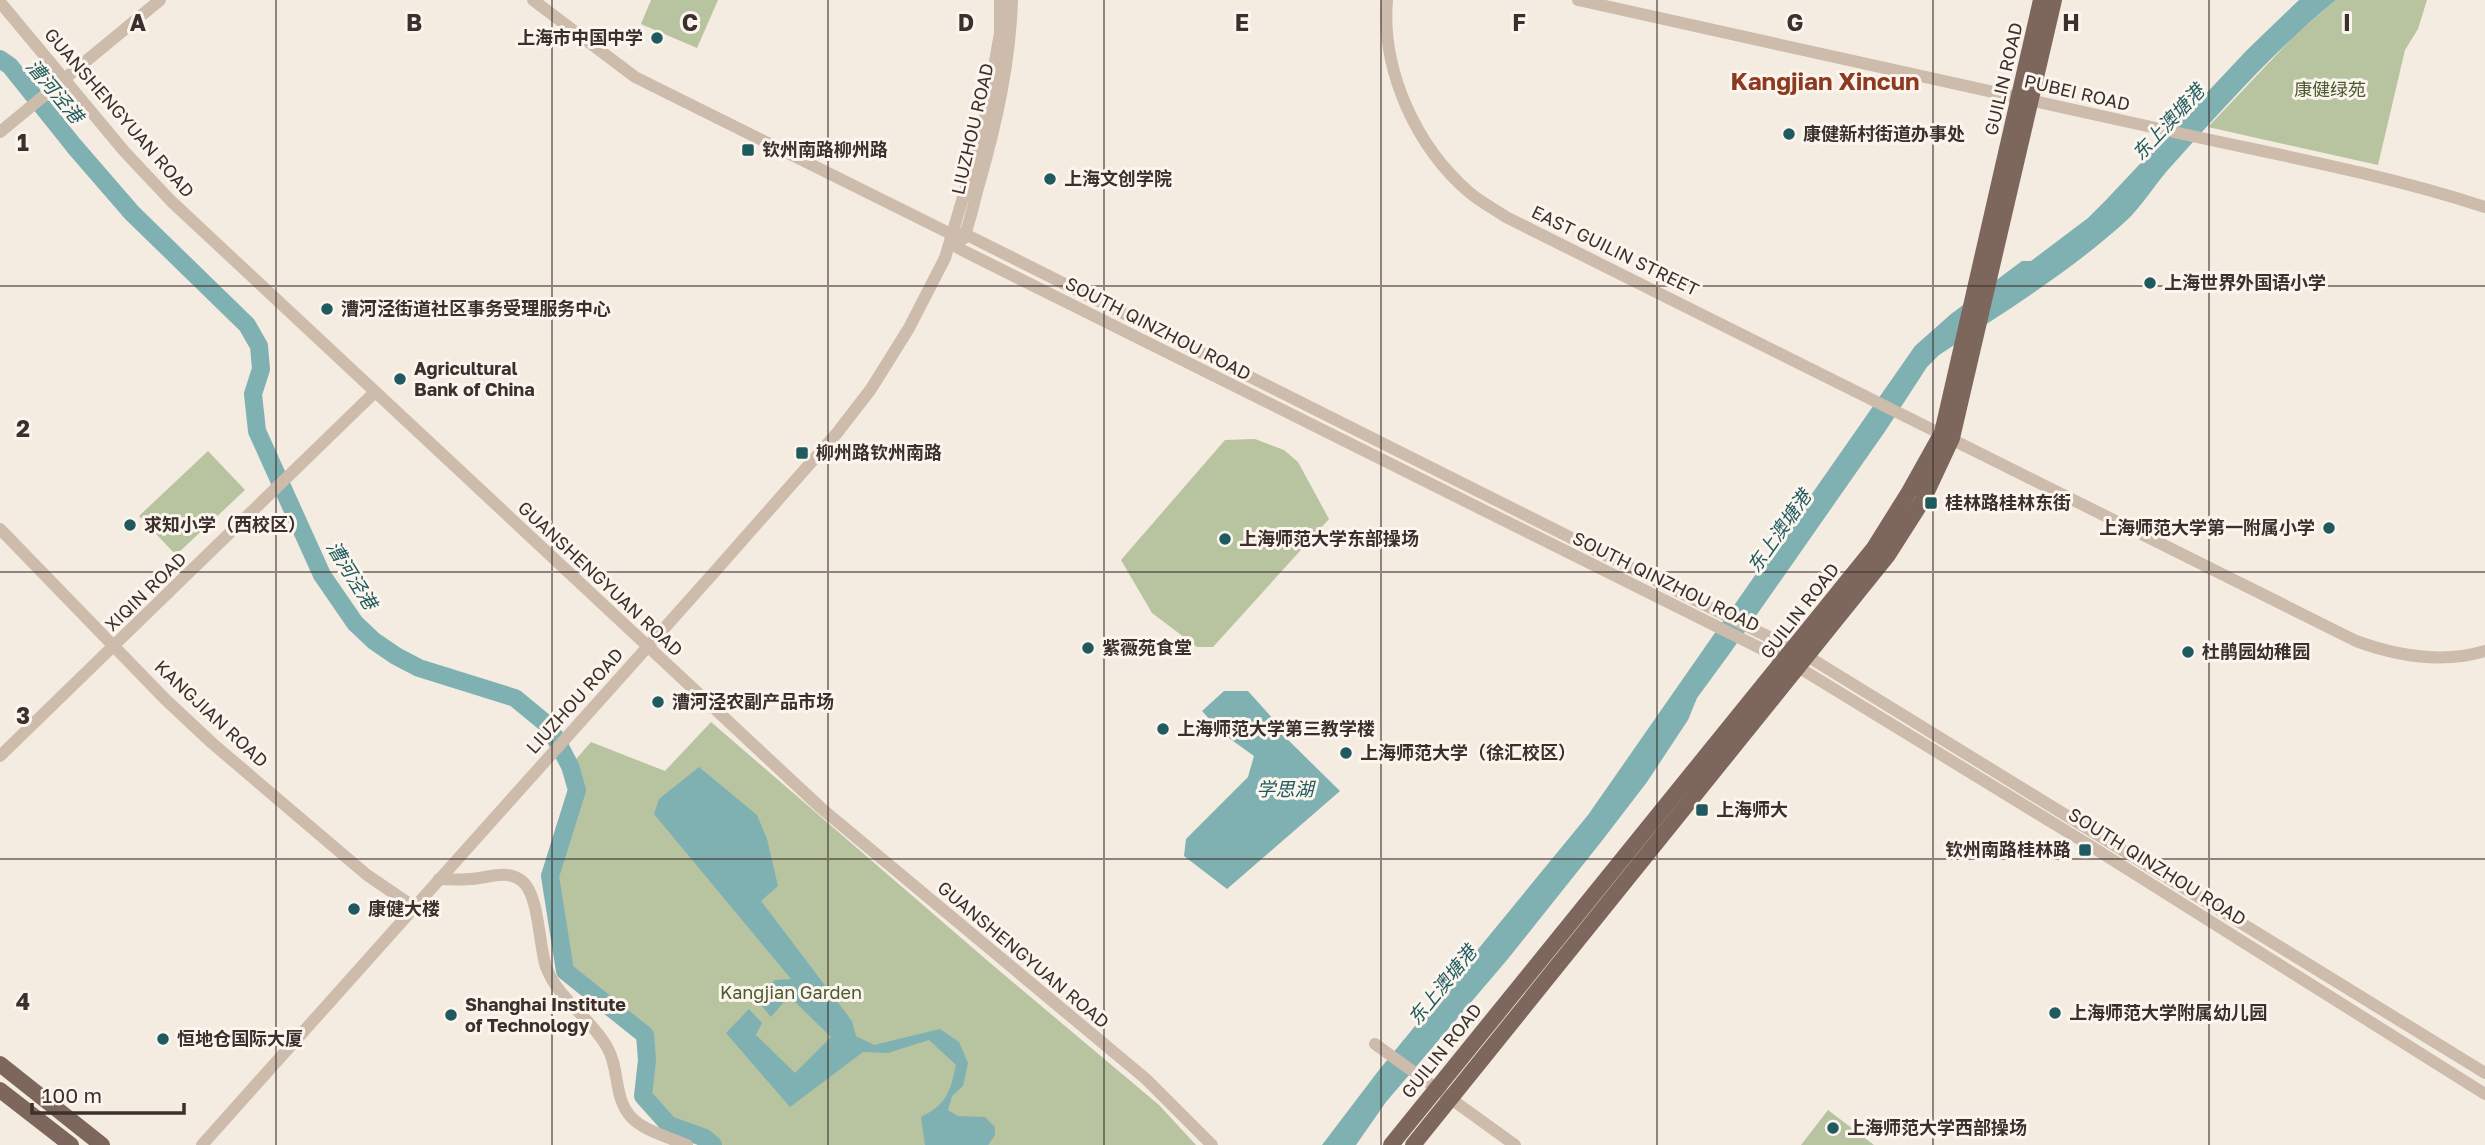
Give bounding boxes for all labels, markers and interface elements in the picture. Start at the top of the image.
text: A [130,8,147,36]
text: B [406,8,422,36]
text: C [682,8,698,36]
text: D [958,8,974,36]
text: E [1235,8,1249,36]
text: F [1512,8,1526,36]
text: G [1787,8,1803,36]
text: H [2062,8,2080,36]
text: I [2343,8,2351,36]
street label: GUILIN ROAD [1979,20,2027,137]
street label: GUANSHENGYUAN ROAD [40,23,199,202]
place label: 上海市中国中学 [517,26,643,48]
marker: 上海市中国中学 [649,30,665,46]
water label: 漕河泾港 [22,54,91,129]
street label: LIUZHOU ROAD [946,61,998,197]
district label: Kangjian Xincun [1731,66,1919,95]
street label: PUBEI ROAD [2022,69,2132,115]
water label: 东上澳塘港 [2127,77,2210,164]
park label: 康健绿苑 [2294,78,2366,100]
place label: 康健新村街道办事处 [1803,122,1965,144]
marker: 康健新村街道办事处 [1781,126,1797,142]
text: 1 [17,128,29,156]
place label: 钦州南路柳州路 [762,138,888,160]
marker: 钦州南路柳州路 [740,142,756,158]
place label: 上海文创学院 [1064,167,1172,189]
marker: 上海文创学院 [1042,171,1058,187]
street label: EAST GUILIN STREET [1528,200,1703,300]
place label: 上海世界外国语小学 [2164,271,2326,293]
street label: SOUTH QINZHOU ROAD [1062,272,1255,385]
marker: 上海世界外国语小学 [2142,275,2158,291]
place label: 漕河泾街道社区事务受理服务中心 [341,297,611,319]
marker: 漕河泾街道社区事务受理服务中心 [319,301,335,317]
place label: Agricultural Bank of China [414,357,535,400]
marker: Agricultural Bank of China [392,371,408,387]
text: 2 [16,414,30,442]
place label: 柳州路钦州南路 [816,441,942,463]
marker: 柳州路钦州南路 [794,445,810,461]
water label: 东上澳塘港 [1742,483,1817,576]
place label: 桂林路桂林东街 [1945,491,2071,513]
marker: 桂林路桂林东街 [1923,495,1939,511]
street label: GUANSHENGYUAN ROAD [514,496,688,660]
place label: 求知小学（西校区） [144,513,306,535]
place label: 上海师范大学第一附属小学 [2099,516,2315,538]
marker: 求知小学（西校区） [122,517,138,533]
marker: 上海师范大学第一附属小学 [2321,520,2337,536]
street label: SOUTH QINZHOU ROAD [1569,526,1764,636]
place label: 上海师范大学东部操场 [1239,527,1419,549]
marker: 上海师范大学东部操场 [1217,531,1233,547]
water label: 漕河泾港 [323,536,384,616]
street label: XIQIN ROAD [100,547,191,636]
street label: GUILIN ROAD [1755,558,1843,663]
place label: 紫薇苑食堂 [1102,636,1192,658]
marker: 紫薇苑食堂 [1080,640,1096,656]
place label: 杜鹃园幼稚园 [2202,640,2310,662]
street label: LIUZHOU ROAD [521,643,627,758]
marker: 杜鹃园幼稚园 [2180,644,2196,660]
street label: KANGJIAN ROAD [150,655,273,771]
place label: 漕河泾农副产品市场 [672,690,834,712]
marker: 漕河泾农副产品市场 [650,694,666,710]
text: 3 [16,701,30,729]
place label: 上海师范大学第三教学楼 [1177,717,1375,739]
marker: 上海师范大学第三教学楼 [1155,721,1171,737]
place label: 上海师范大学（徐汇校区） [1360,741,1576,763]
marker: 上海师范大学（徐汇校区） [1338,745,1354,761]
water label: 学思湖 [1256,777,1316,800]
place label: 上海师大 [1716,798,1788,820]
marker: 上海师大 [1694,802,1710,818]
street label: SOUTH QINZHOU ROAD [2065,802,2250,930]
place label: 钦州南路桂林路 [1945,838,2071,860]
marker: 钦州南路桂林路 [2077,842,2093,858]
street label: GUANSHENGYUAN ROAD [933,876,1114,1032]
place label: 康健大楼 [368,897,440,919]
marker: 康健大楼 [346,901,362,917]
water label: 东上澳塘港 [1403,938,1482,1029]
park label: Kangjian Garden [720,981,862,1003]
text: 4 [16,987,30,1015]
place label: Shanghai Institute of Technology [465,993,626,1036]
street label: GUILIN ROAD [1396,999,1486,1102]
place label: 上海师范大学附属幼儿园 [2069,1001,2267,1023]
marker: 上海师范大学附属幼儿园 [2047,1005,2063,1021]
marker: Shanghai Institute of Technology [443,1007,459,1023]
place label: 恒地仓国际大厦 [177,1027,303,1049]
marker: 恒地仓国际大厦 [155,1031,171,1047]
scale bar [32,1072,184,1116]
text: 100 m [42,1082,102,1108]
place label: 上海师范大学西部操场 [1847,1116,2027,1138]
marker: 上海师范大学西部操场 [1825,1120,1841,1136]

